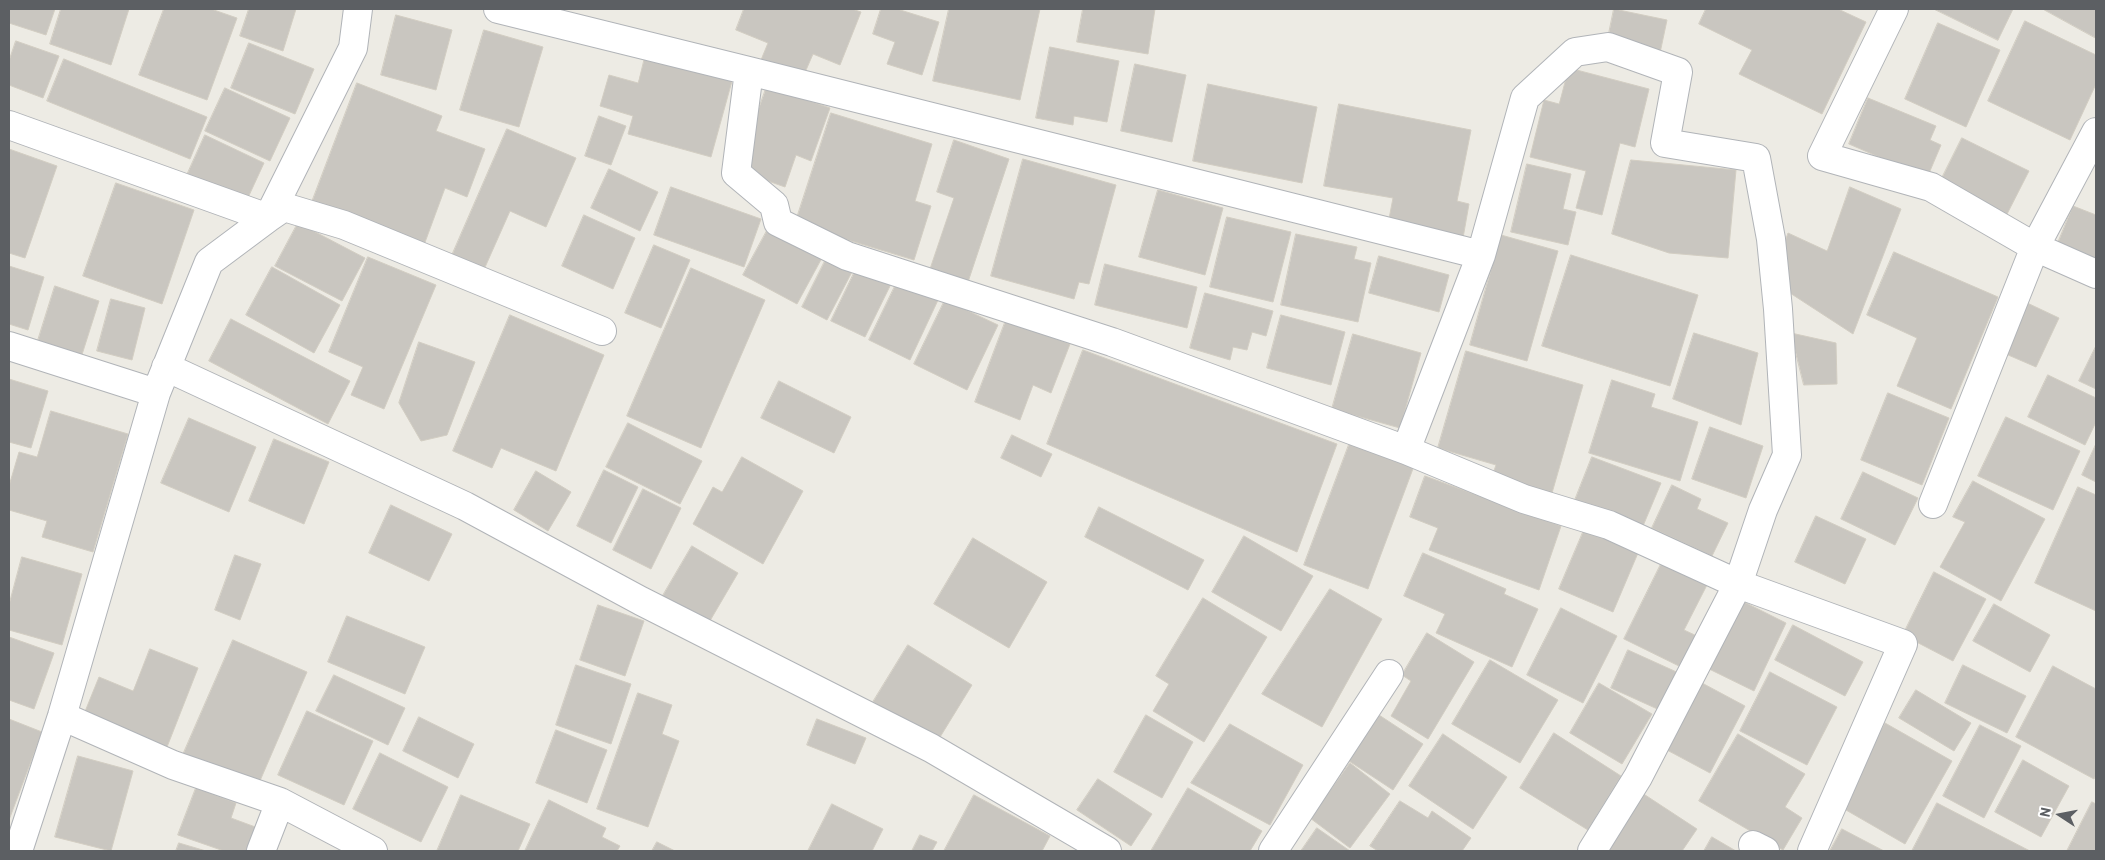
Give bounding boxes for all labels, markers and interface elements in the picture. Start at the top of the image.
north arrow [2035,790,2085,840]
text: N [2036,806,2054,818]

